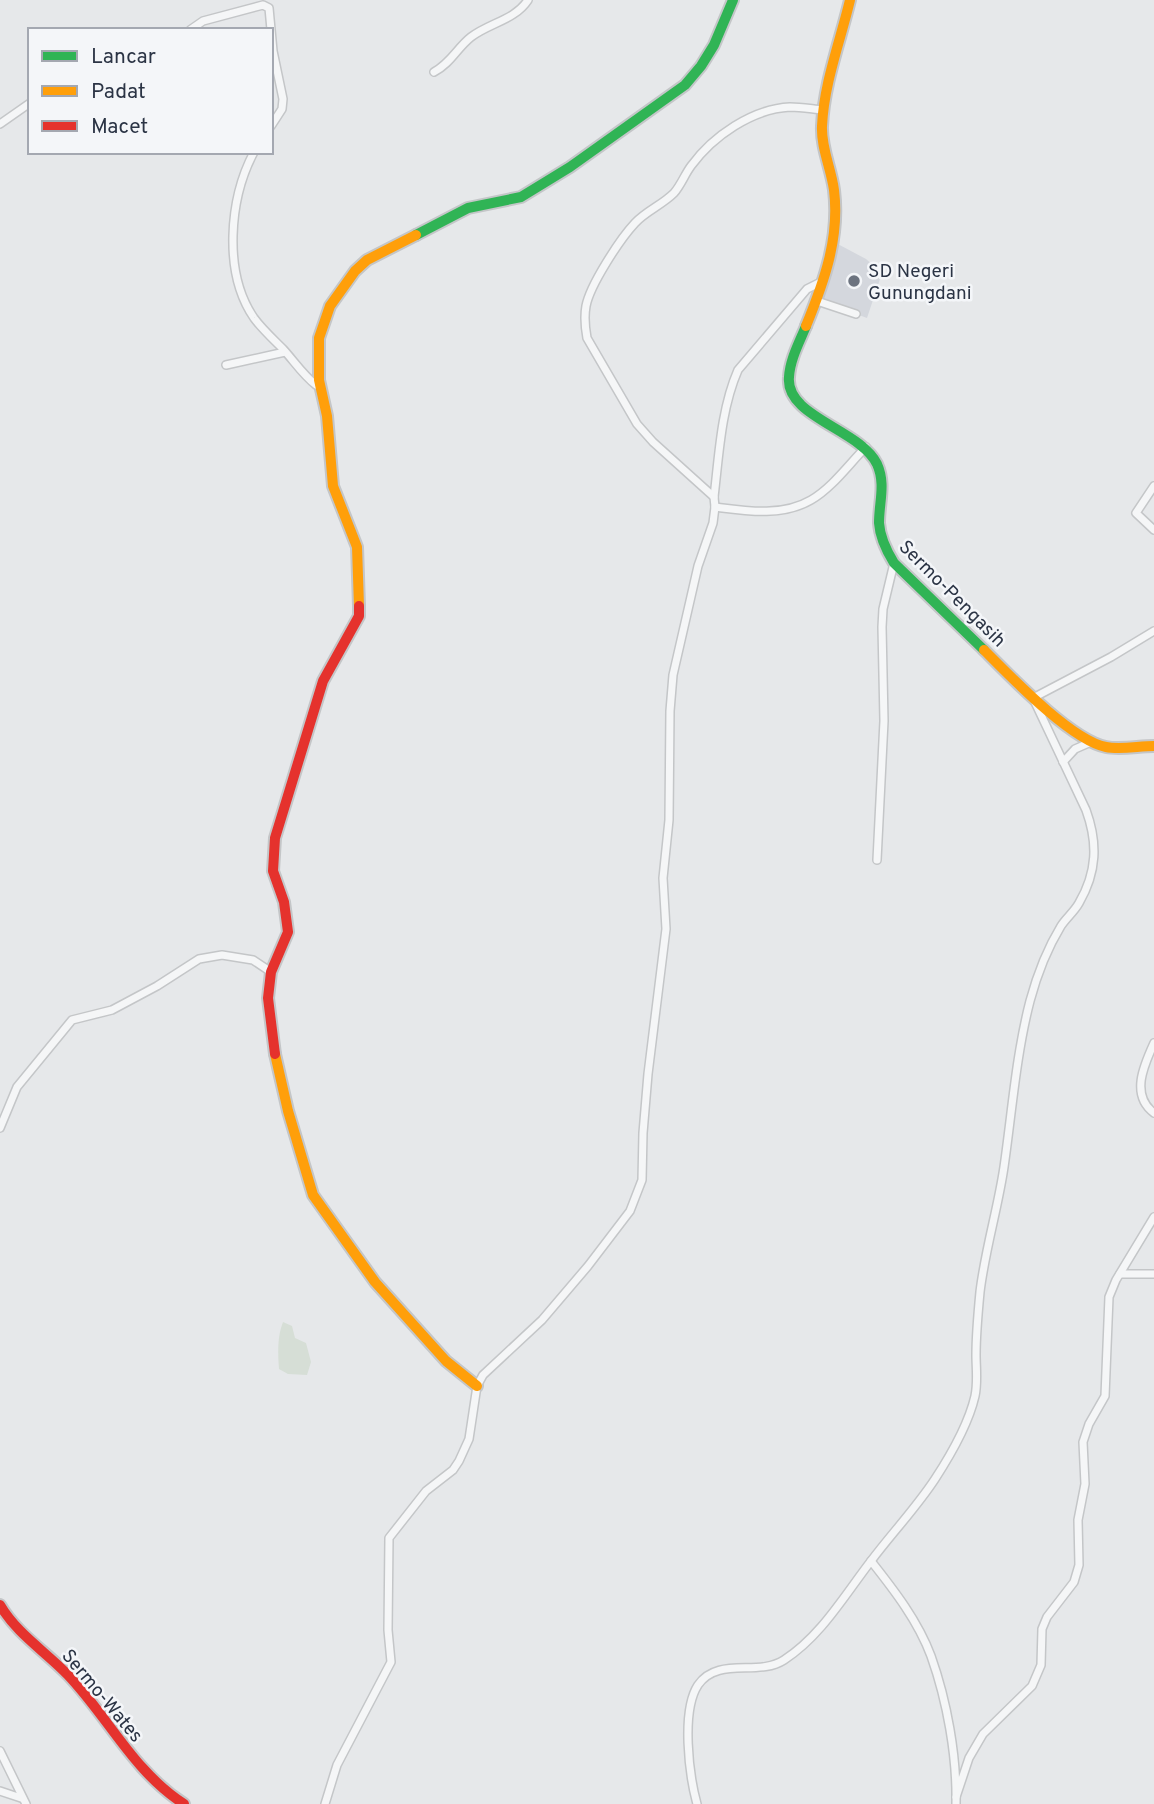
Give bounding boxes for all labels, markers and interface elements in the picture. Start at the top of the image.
legend [28,28,273,154]
text: Lancar [91,44,156,71]
text: Padat [91,79,146,106]
text: Macet [91,114,148,141]
place label: SD Negeri Gunungdani [868,260,971,306]
marker: SD Negeri Gunungdani [846,273,862,289]
street label: Sermo-Pengasih [893,536,1010,653]
street label: Sermo-Wates [56,1645,147,1748]

